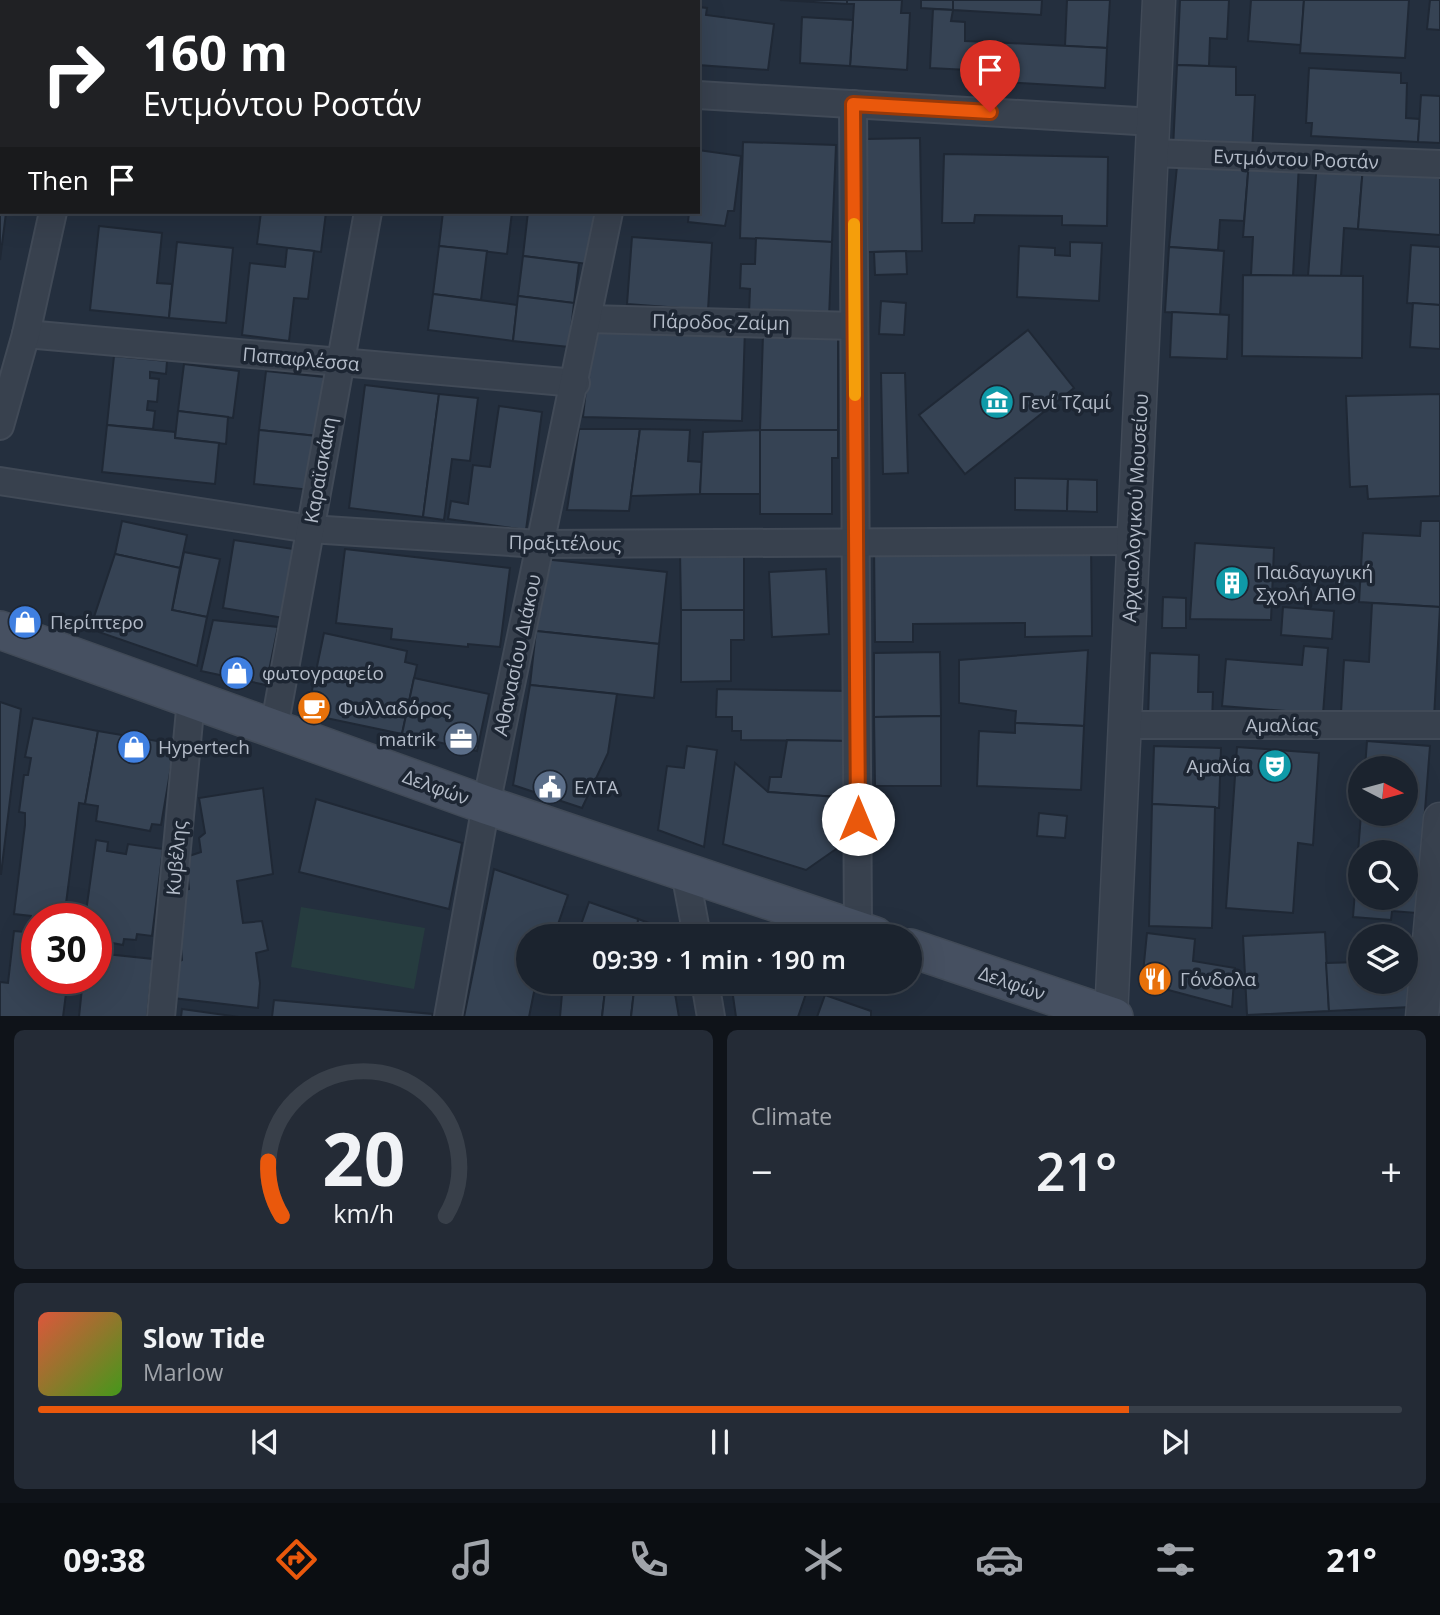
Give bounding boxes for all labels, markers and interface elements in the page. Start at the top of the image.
text: 160 m [143,19,288,85]
icon: right [28,28,119,119]
pin [960,40,1020,112]
icon: arrive [971,51,1009,89]
text: Εντμόντου Ροστάν [143,82,422,125]
street label: Εντμόντου Ροστάν [1213,143,1379,175]
icon: arrive [103,161,141,199]
text: Then [28,162,89,198]
street label: Πάροδος Ζαίμη [652,308,790,336]
street label: Παπαφλέσσα [242,341,361,377]
museum icon: Γενί Τζαμί [978,383,1016,421]
place label: Γενί Τζαμί [1021,389,1112,415]
street label: Αρχαιολογικού Μουσείου [1116,393,1154,623]
street label: Καραϊσκάκη [298,415,342,525]
street label: Πραξιτέλους [508,529,622,557]
place label: Παιδαγωγική Σχολή ΑΠΘ [1256,559,1373,607]
building icon: Παιδαγωγική Σχολή ΑΠΘ [1213,564,1251,602]
street label: Αθανασίου Διάκου [487,572,547,738]
shop icon: Περίπτερο [6,603,44,641]
place label: Περίπτερο [50,609,144,635]
shop icon: φωτογραφείο [218,654,256,692]
place label: φωτογραφείο [262,660,384,686]
cafe icon: Φυλλαδόρος [295,689,333,727]
place label: Φυλλαδόρος [338,695,452,721]
street label: Αμαλίας [1246,712,1318,738]
office icon: matrik [442,720,480,758]
place label: matrik [379,726,436,752]
shop icon: Hypertech [115,728,153,766]
place label: Hypertech [158,734,250,760]
theatre icon: Αμαλία [1256,747,1294,785]
place label: Αμαλία [1186,753,1250,779]
north arrow [1348,756,1418,826]
map controls [1348,756,1418,994]
street label: Δελφών [399,763,473,811]
public building icon: ΕΛΤΑ [531,768,569,806]
place label: ΕΛΤΑ [574,774,619,800]
position arrow [821,782,895,856]
street label: Κυβέλης [160,819,192,897]
button: search [1348,840,1418,910]
speed limit sign: 30 [21,903,112,994]
button: layers [1348,924,1418,994]
text: 09:39 · 1 min · 190 m [592,941,846,977]
street label: Δελφών [975,959,1049,1007]
restaurant icon: Γόνδολα [1136,960,1174,998]
place label: Γόνδολα [1180,966,1257,992]
text: Climate [751,1100,832,1132]
text: 20 [322,1108,405,1207]
text: 21° [1036,1135,1117,1206]
text: − [751,1145,773,1197]
text: + [1380,1145,1402,1197]
text: km/h [333,1195,394,1229]
text: Slow Tide [143,1320,265,1356]
text: Marlow [143,1356,223,1388]
icon: previous [246,1423,284,1461]
icon: pause [701,1423,739,1461]
icon: next [1156,1423,1194,1461]
icon: directions [272,1535,321,1584]
icon: music [448,1535,497,1584]
icon: phone [624,1535,673,1584]
icon: climate [799,1535,848,1584]
icon: car [975,1535,1024,1584]
icon: filters [1151,1535,1200,1584]
text: 09:38 [63,1538,146,1581]
text: 21° [1326,1538,1377,1581]

